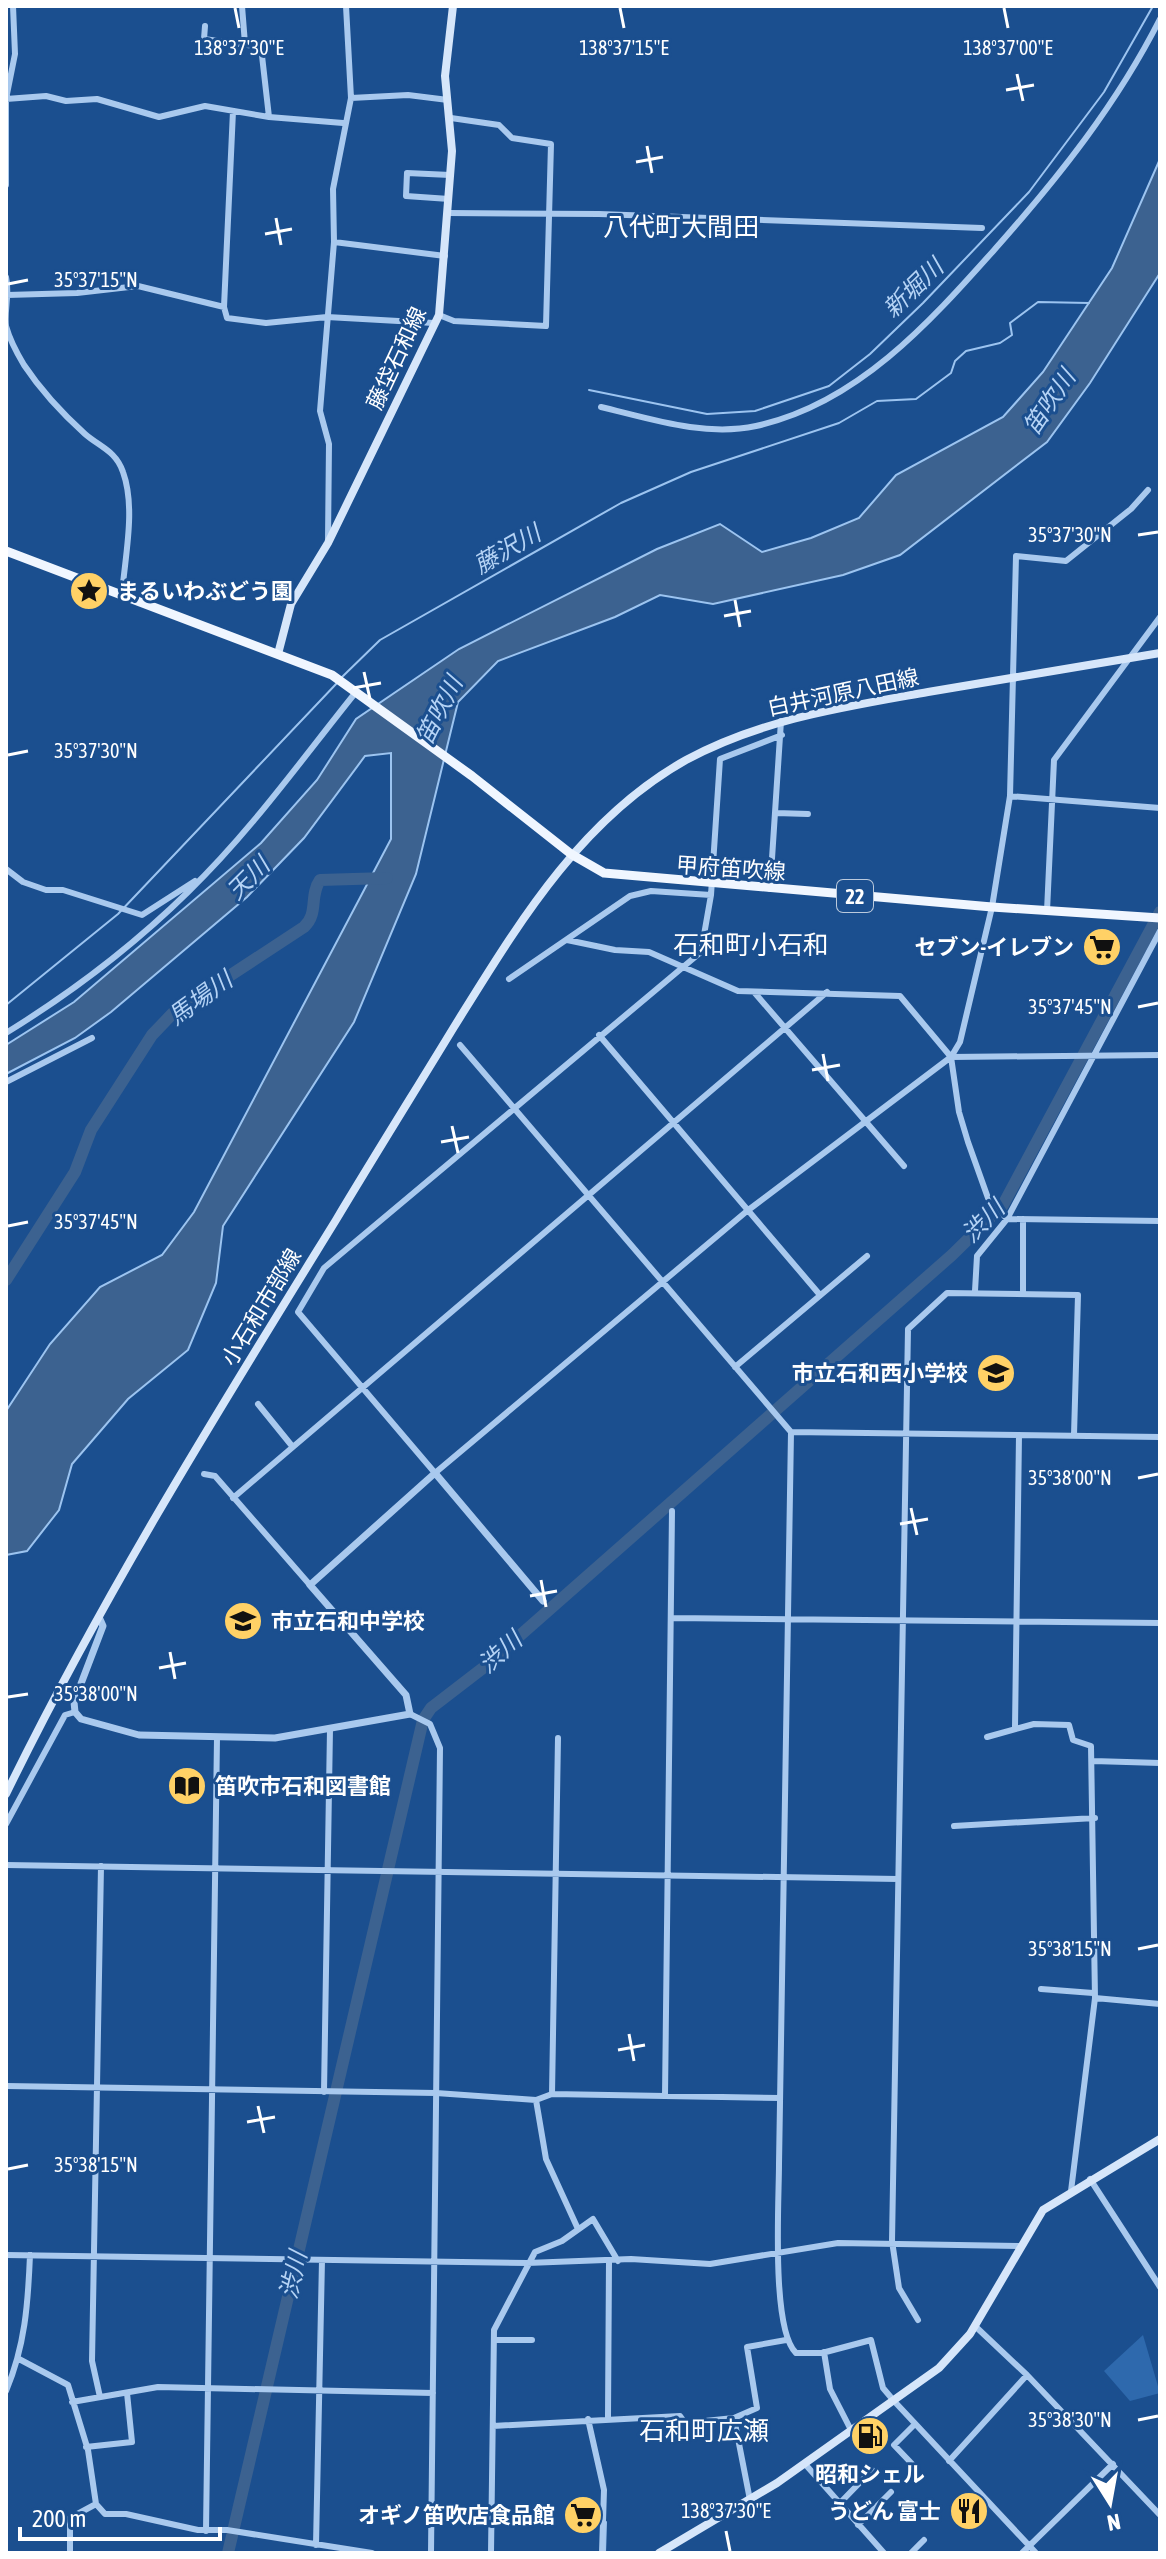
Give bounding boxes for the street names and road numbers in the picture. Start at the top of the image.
street label: 藤垈石和線 [361,303,431,413]
street label: 白井河原八田線 [765,663,921,721]
street label: 甲府笛吹線 [675,851,787,885]
road number: 22 [837,880,873,912]
street label: 小石和市部線 [216,1244,306,1370]

